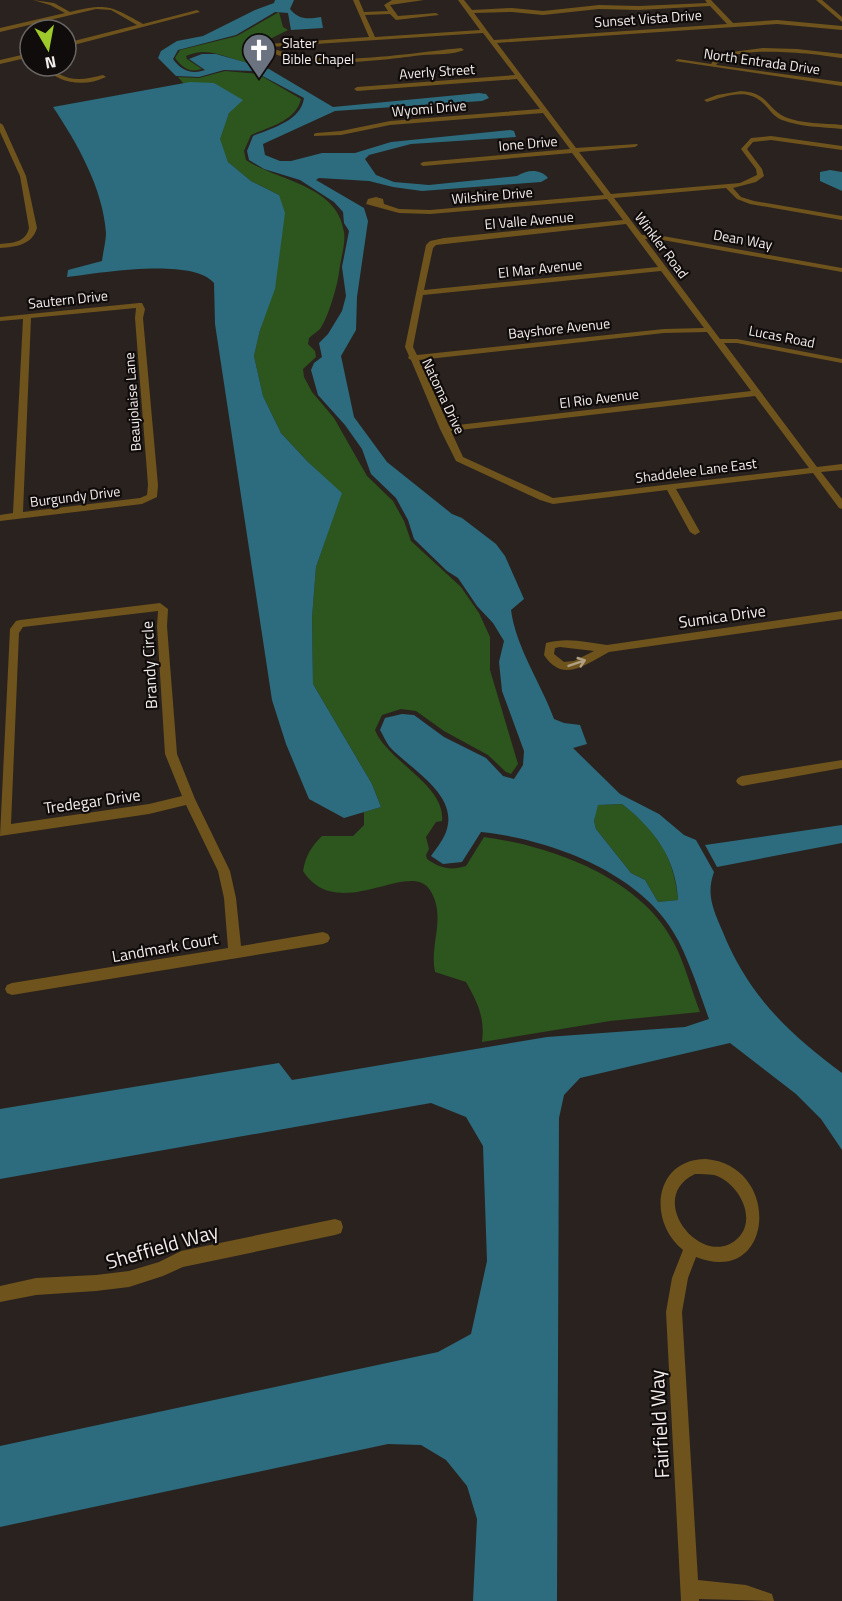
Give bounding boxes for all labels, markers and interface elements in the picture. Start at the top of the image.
street label: Sunset Vista Drive [594,4,702,32]
north arrow [18,18,78,78]
church icon: Slater Bible Chapel [241,32,277,79]
place label: Slater Bible Chapel [282,32,354,69]
street label: North Entrada Drive [702,42,822,80]
text: N [43,50,58,76]
street label: Averly Street [398,58,476,84]
street label: Wyomi Drive [391,94,467,122]
street label: Ione Drive [498,130,558,156]
street label: Wilshire Drive [451,181,533,209]
street label: El Valle Avenue [484,206,574,234]
street label: Winkler Road [630,207,694,283]
street label: Dean Way [712,223,774,255]
street label: El Mar Avenue [497,253,583,283]
street label: Sautern Drive [27,284,109,314]
street label: Bayshore Avenue [507,312,611,344]
street label: Lucas Road [747,319,817,353]
street label: Beaujolaise Lane [118,352,146,452]
street label: Natoma Drive [417,355,471,437]
street label: El Rio Avenue [558,383,640,413]
street label: Shaddelee Lane East [634,452,758,488]
street label: Burgundy Drive [29,480,121,512]
street label: Sumica Drive [677,598,767,634]
street label: Brandy Circle [135,620,163,710]
one-way arrow [567,656,585,667]
street label: Tredegar Drive [42,782,142,820]
street label: Landmark Court [110,926,220,968]
street label: Sheffield Way [102,1215,222,1277]
street label: Fairfield Way [641,1368,677,1479]

